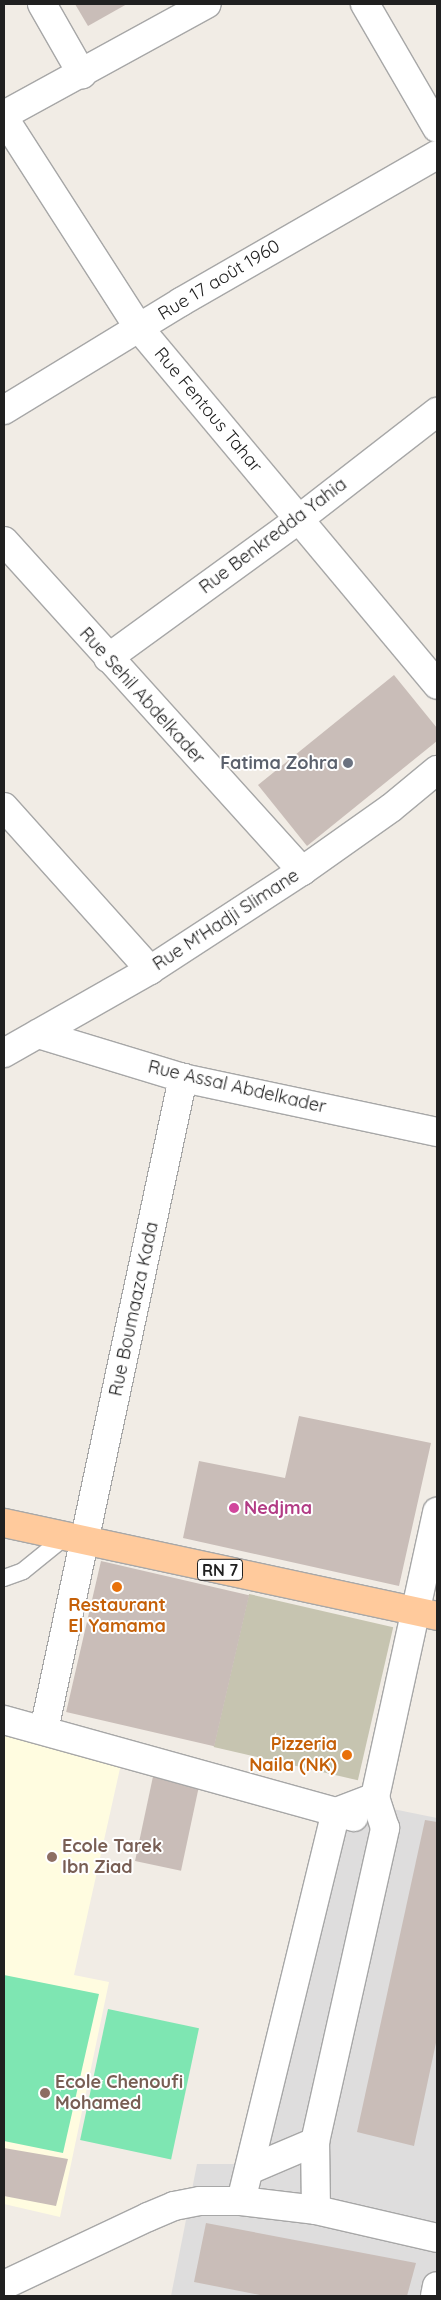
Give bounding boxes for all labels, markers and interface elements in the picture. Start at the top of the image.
street label: Rue 17 août 1960 [154,235,284,325]
street label: Rue Fentous Tahar [150,343,266,477]
street label: Rue Benkredda Yahia [195,474,351,598]
street label: Rue Sehil Abdelkader [75,623,209,769]
place label: Fatima Zohra [220,752,338,774]
marker: Fatima Zohra [342,757,354,769]
street label: Rue M'Hadji Slimane [149,865,303,975]
street label: Rue Assal Abdelkader [146,1056,328,1118]
street label: Rue Boumaaza Kada [105,1220,163,1398]
place label: Nedjma [244,1497,312,1519]
marker: Nedjma [228,1502,240,1514]
road number: RN 7 [196,1556,244,1584]
marker: Restaurant El Yamama [111,1581,123,1593]
place label: Restaurant El Yamama [68,1595,166,1638]
place label: Pizzeria Naila (NK) [249,1734,337,1776]
marker: Pizzeria Naila (NK) [341,1749,353,1761]
place label: Ecole Tarek Ibn Ziad [62,1836,162,1878]
marker: Ecole Tarek Ibn Ziad [46,1851,58,1863]
place label: Ecole Chenoufi Mohamed [55,2072,183,2114]
marker: Ecole Chenoufi Mohamed [39,2087,51,2099]

